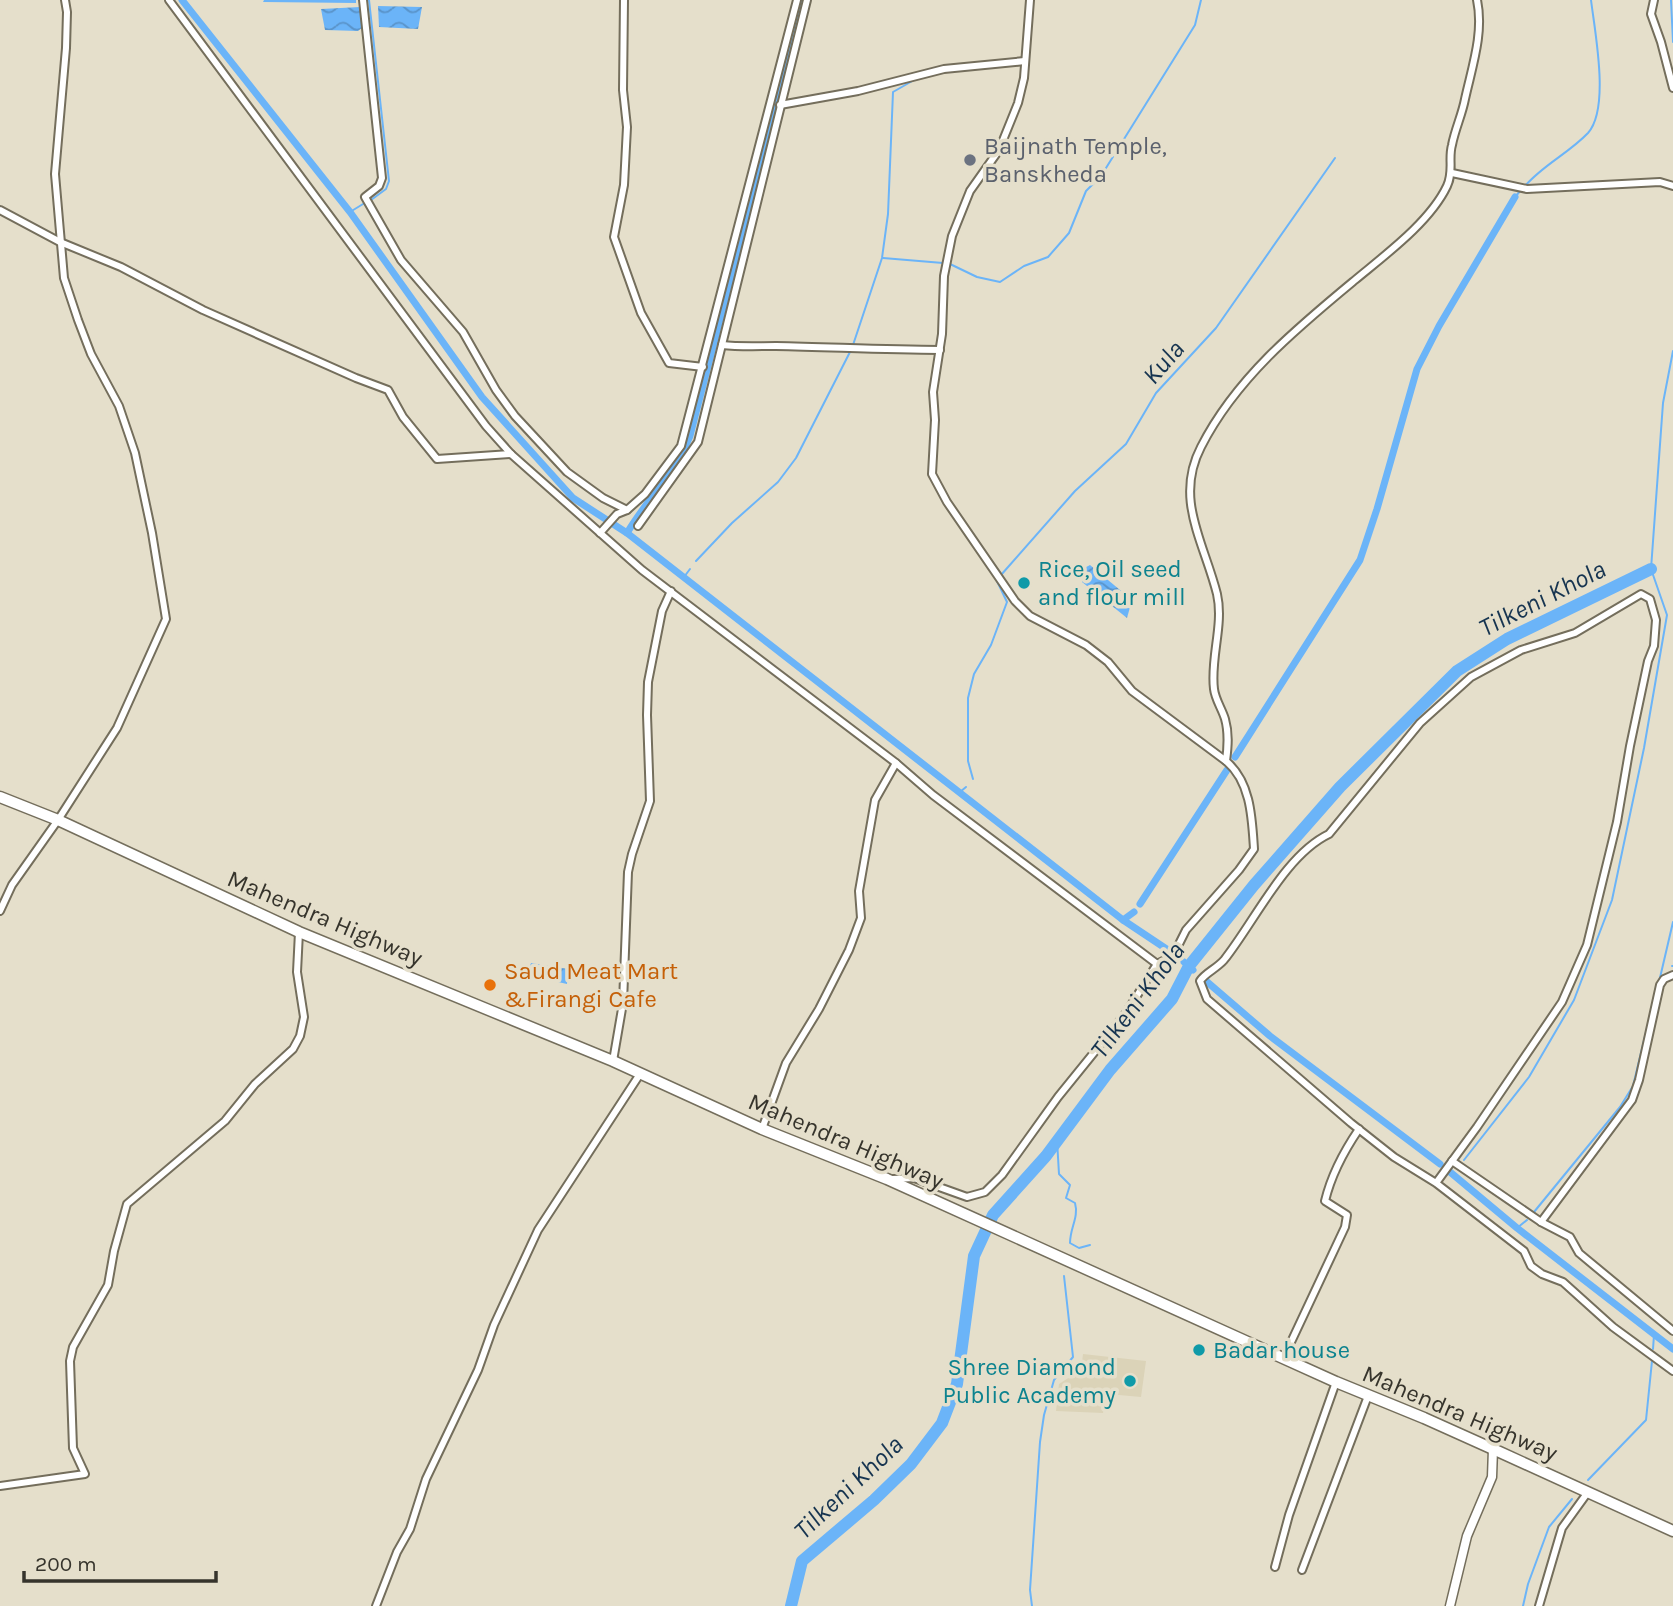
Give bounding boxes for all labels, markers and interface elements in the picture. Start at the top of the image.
place label: Baijnath Temple, Banskheda [984,132,1167,188]
marker: Baijnath Temple, Banskheda [962,152,978,168]
water label: Kula [1136,334,1191,391]
water label: Tilkeni Khola [1474,553,1611,644]
place label: Rice, Oil seed and flour mill [1038,555,1186,611]
marker: Rice, Oil seed and flour mill [1016,575,1032,591]
street label: Mahendra Highway [223,864,427,972]
water label: Tilkeni Khola [1083,936,1191,1065]
place label: Saud Meat Mart &Firangi Cafe [504,957,678,1013]
marker: Saud Meat Mart &Firangi Cafe [482,977,498,993]
street label: Mahendra Highway [744,1087,948,1195]
place label: Badar house [1213,1336,1350,1364]
marker: Badar house [1191,1342,1207,1358]
place label: Shree Diamond Public Academy [942,1353,1116,1409]
street label: Mahendra Highway [1358,1359,1562,1467]
marker: Shree Diamond Public Academy [1122,1373,1138,1389]
water label: Tilkeni Khola [787,1429,909,1546]
scale bar [24,1540,217,1584]
text: 200 m [35,1552,97,1576]

